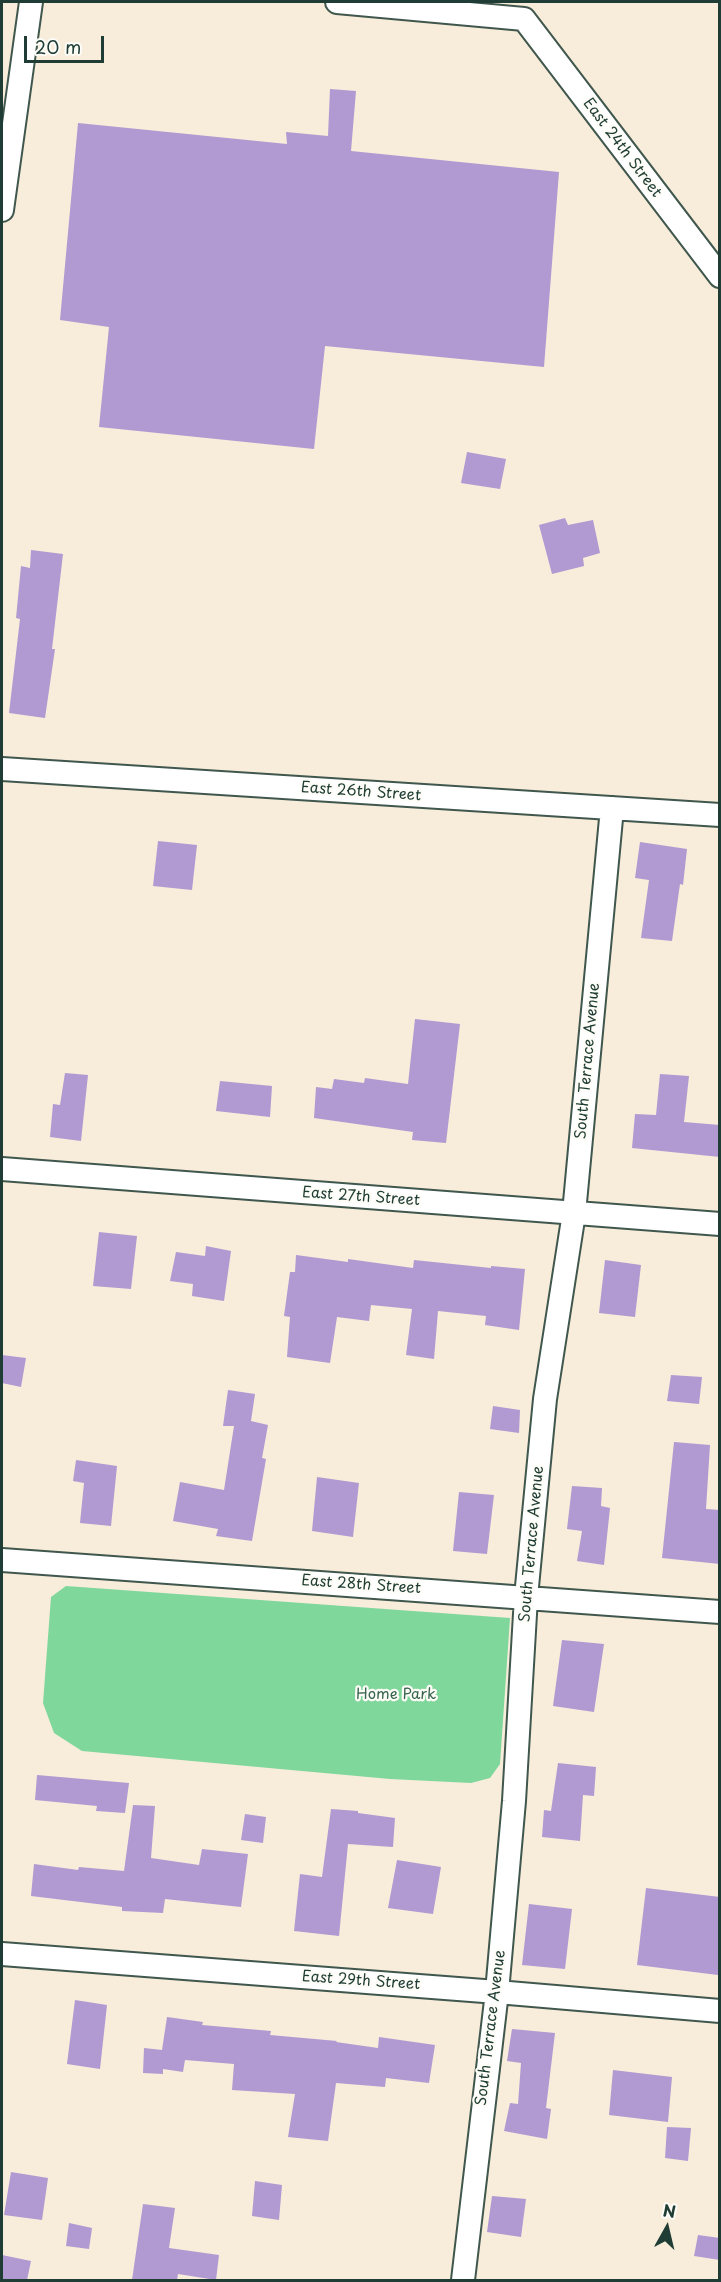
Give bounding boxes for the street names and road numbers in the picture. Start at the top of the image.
street label: East 24th Street [579,95,665,201]
street label: East 26th Street [300,779,422,805]
street label: South Terrace Avenue [572,982,604,1140]
street label: East 27th Street [301,1184,421,1210]
street label: South Terrace Avenue [516,1465,548,1623]
street label: East 28th Street [301,1572,421,1598]
street label: South Terrace Avenue [473,1949,509,2107]
street label: East 29th Street [301,1968,421,1994]

